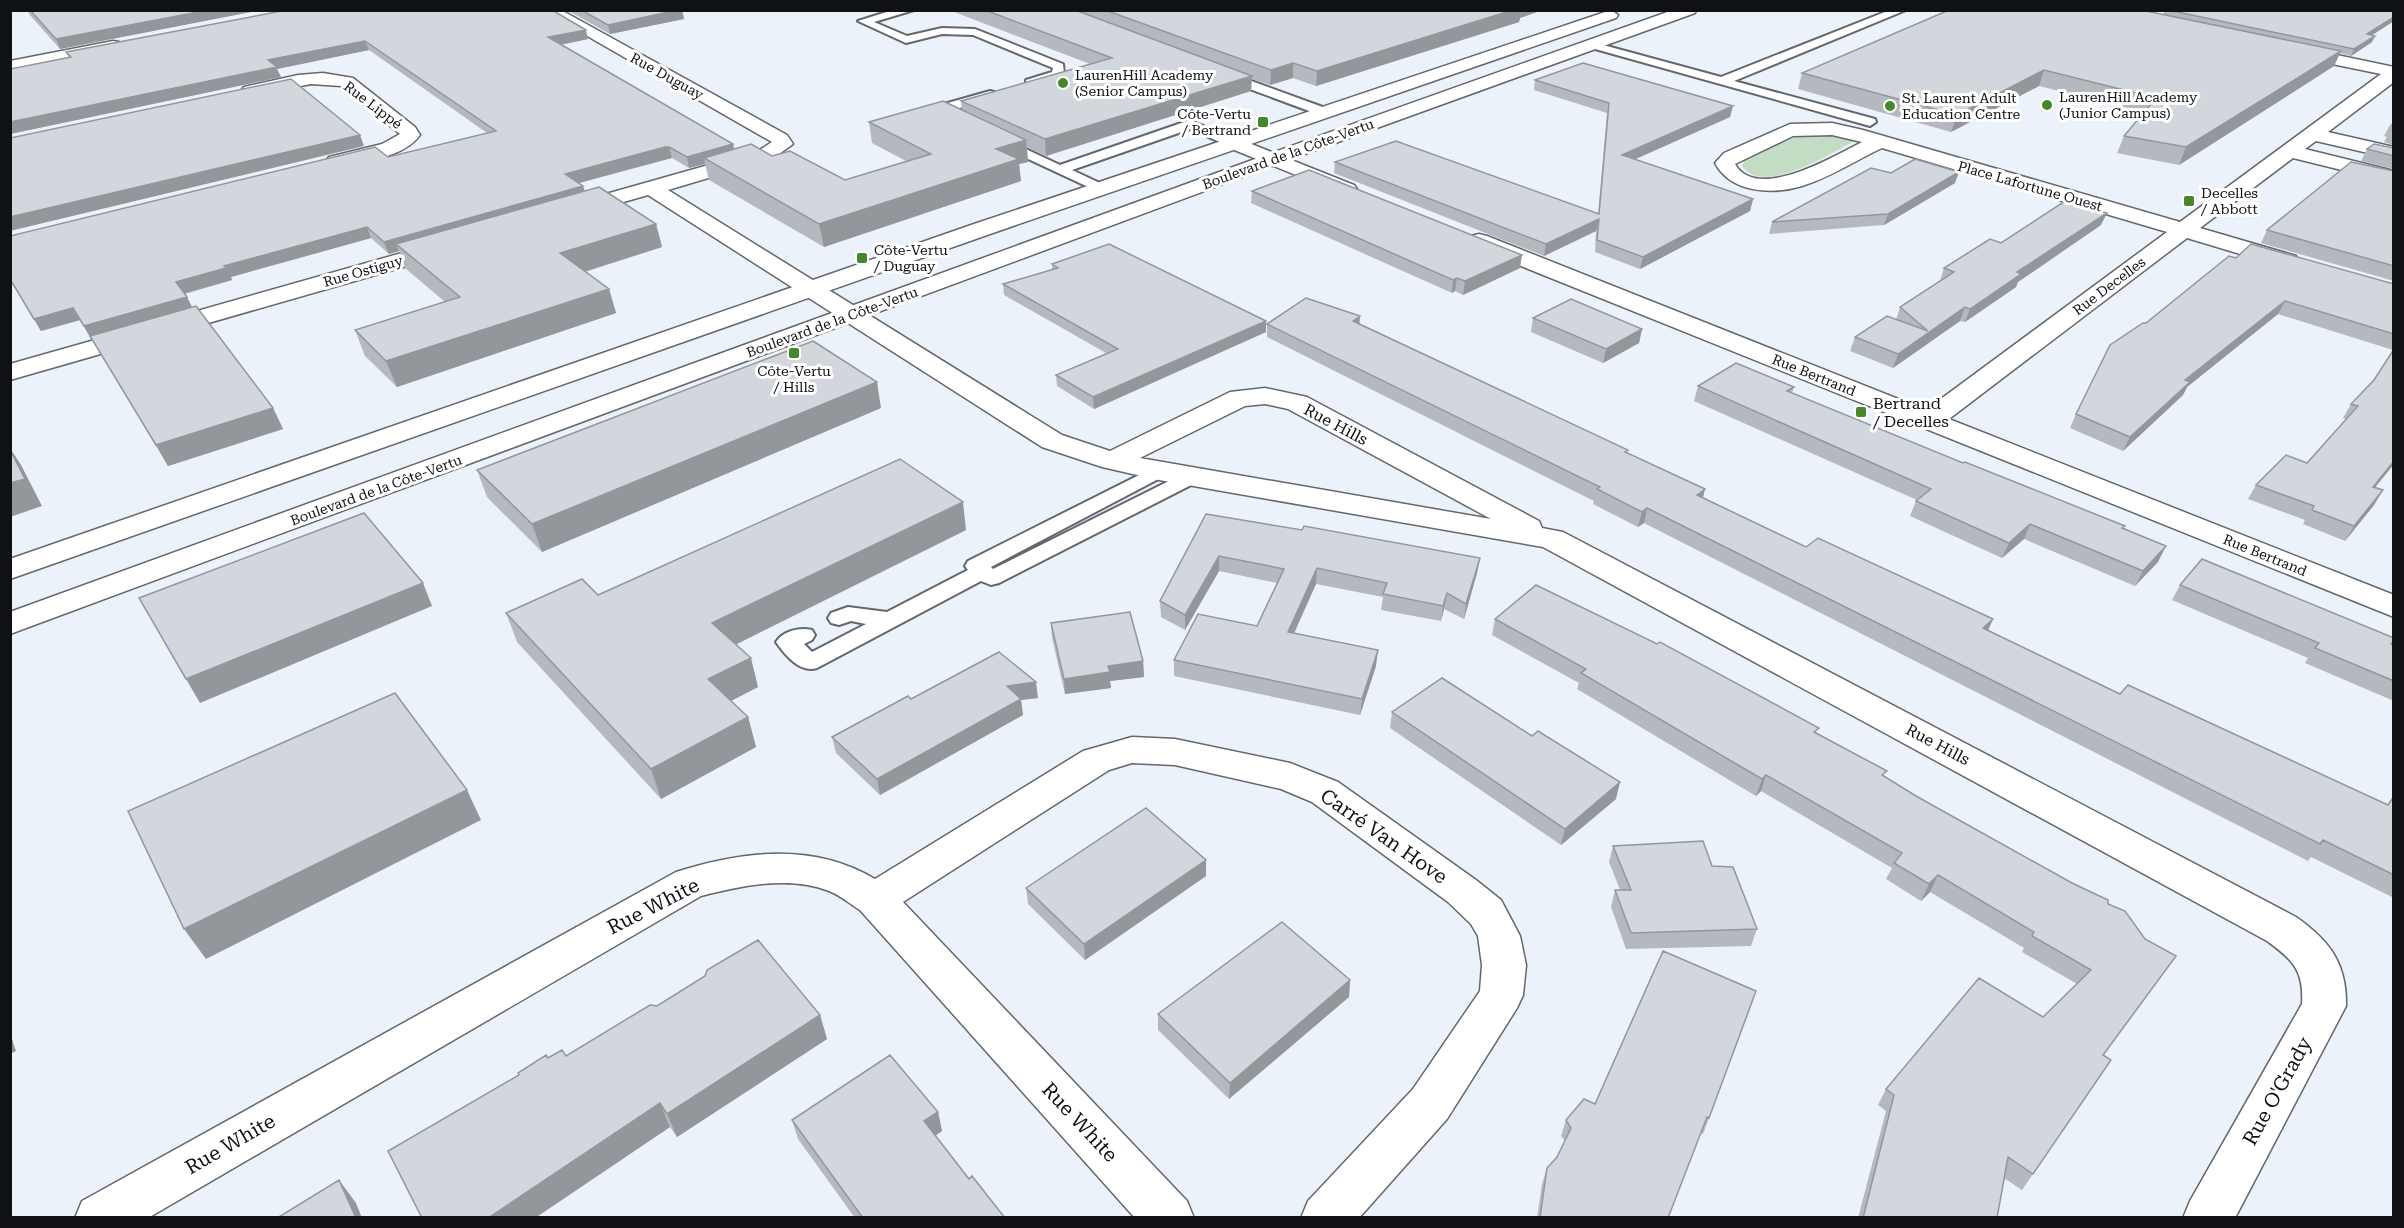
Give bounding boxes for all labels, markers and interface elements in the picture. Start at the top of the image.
street label: Rue Duguay [628,49,707,103]
place label: LaurenHill Academy (Senior Campus) [1075,67,1214,99]
marker: LaurenHill Academy (Senior Campus) [1056,76,1070,90]
street label: Rue Lippé [341,78,405,132]
place label: LaurenHill Academy (Junior Campus) [2059,89,2198,121]
place label: St. Laurent Adult Education Centre [1902,90,2021,122]
marker: LaurenHill Academy (Junior Campus) [2040,98,2054,112]
marker: St. Laurent Adult Education Centre [1883,99,1897,113]
place label: Côte-Vertu / Bertrand [1177,106,1251,138]
street label: Boulevard de la Côte-Vertu [1200,115,1376,193]
marker: Côte-Vertu / Bertrand [1256,115,1270,129]
street label: Place Lafortune Ouest [1956,158,2104,214]
place label: Decelles / Abbott [2200,185,2258,217]
marker: Decelles / Abbott [2182,194,2196,208]
place label: Côte-Vertu / Duguay [873,242,948,274]
marker: Côte-Vertu / Duguay [855,251,869,265]
street label: Rue Ostiguy [321,252,405,290]
street label: Rue Decelles [2070,253,2149,318]
street label: Boulevard de la Côte-Vertu [744,283,920,361]
marker: Côte-Vertu / Hills [787,346,801,360]
street label: Rue Bertrand [1770,351,1858,399]
place label: Côte-Vertu / Hills [757,363,831,395]
place label: Bertrand / Decelles [1872,394,1949,431]
street label: Rue Hills [1301,400,1371,449]
marker: Bertrand / Decelles [1854,405,1868,419]
street label: Boulevard de la Côte-Vertu [288,451,464,529]
street label: Rue Bertrand [2221,531,2309,579]
street label: Rue Hills [1903,720,1973,769]
street label: Carré Van Hove [1316,783,1452,889]
street label: Rue White [603,873,703,939]
street label: Rue O'Grady [2237,1032,2317,1149]
street label: Rue White [1037,1077,1123,1167]
street label: Rue White [181,1109,279,1179]

